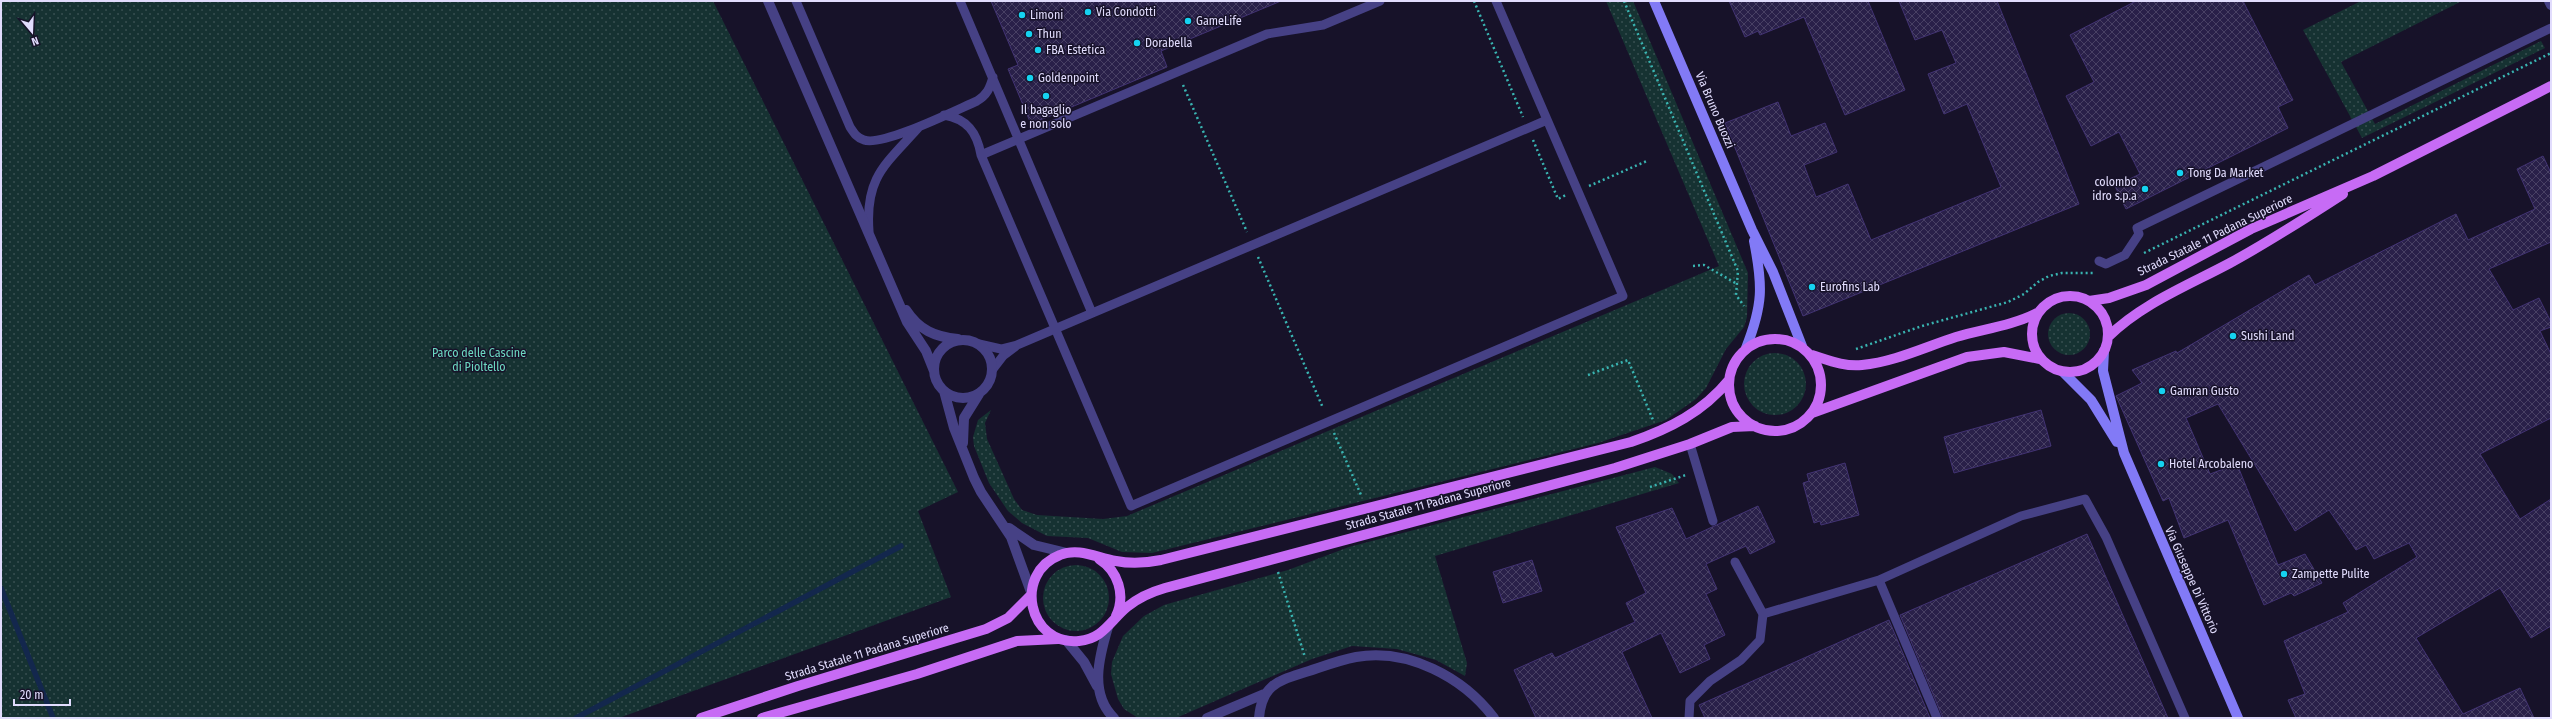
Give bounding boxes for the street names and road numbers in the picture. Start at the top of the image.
street label: Via Bruno Buozzi [1693,70,1737,150]
street label: Strada Statale 11 Padana Superiore [2135,191,2295,279]
street label: Strada Statale 11 Padana Superiore [1344,475,1512,533]
street label: Via Giuseppe Di Vittorio [2162,524,2222,636]
street label: Strada Statale 11 Padana Superiore [783,620,951,684]

